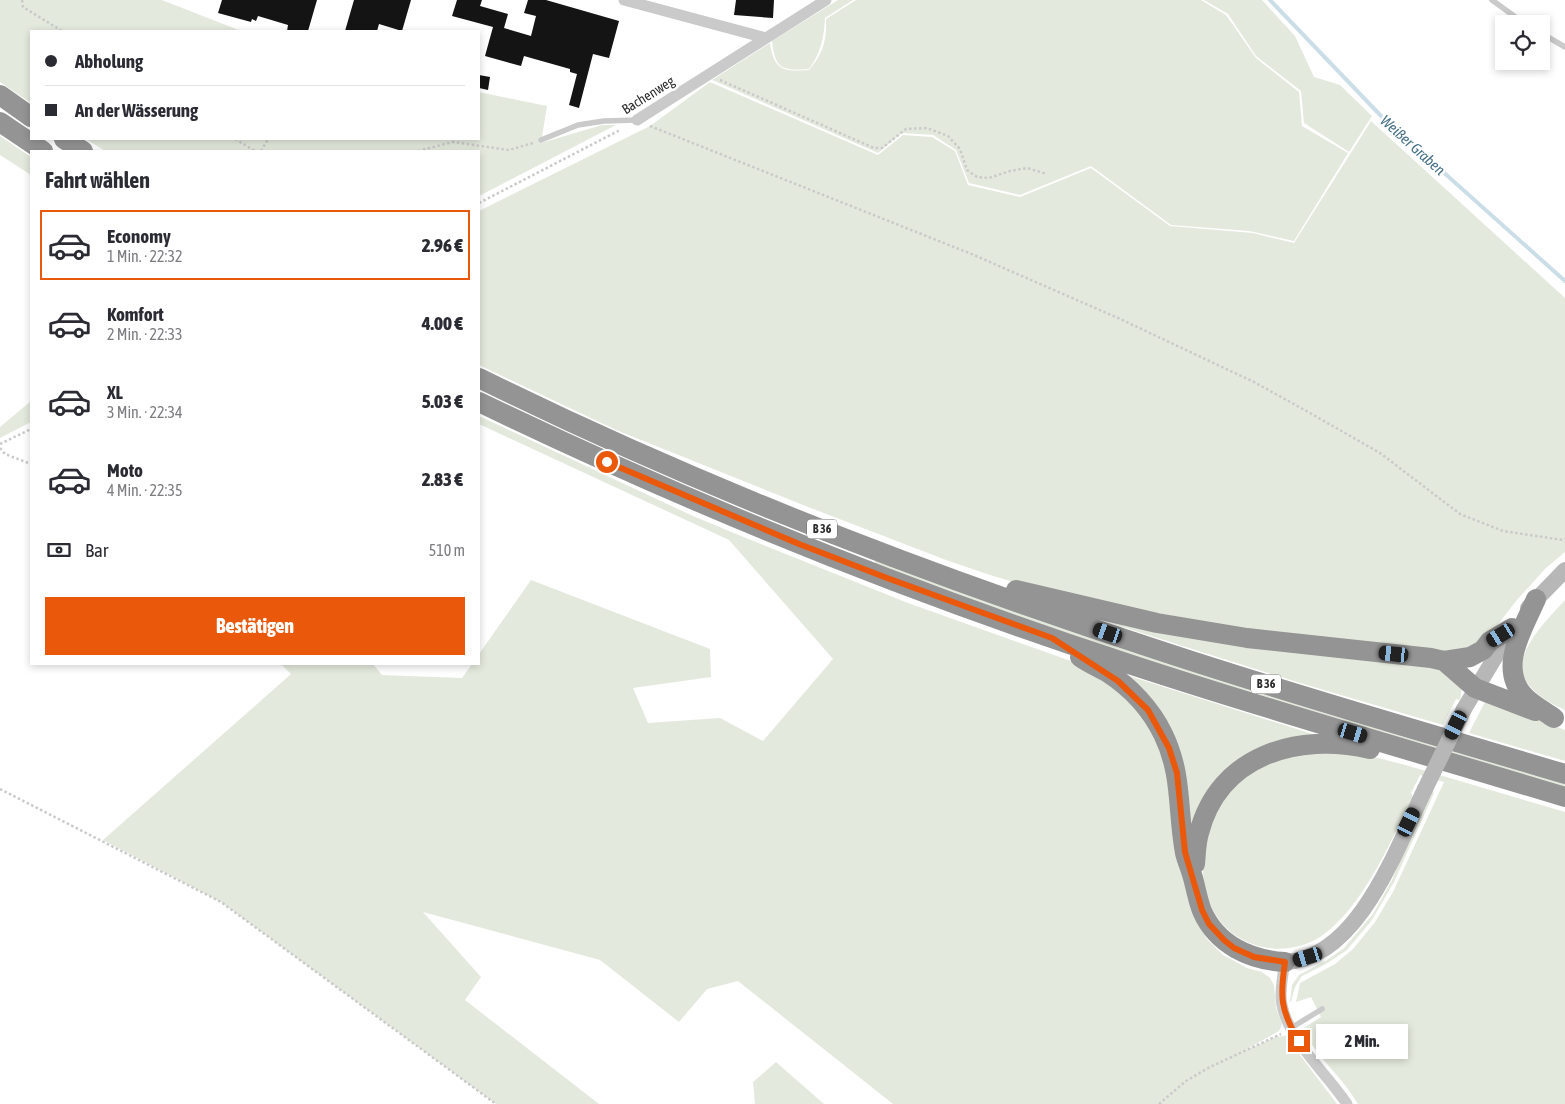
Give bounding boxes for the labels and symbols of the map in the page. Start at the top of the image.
street label: Bachenweg [619,73,677,117]
water label: Weißer Graben [1377,112,1449,178]
route start [596,451,618,473]
road number: B 36 [807,520,837,538]
car [1091,621,1124,645]
car [1484,621,1517,649]
car [1378,645,1409,663]
road number: B 36 [1251,674,1281,694]
car [1442,708,1469,742]
car [1336,721,1369,745]
car [1395,805,1422,839]
car [1291,945,1324,969]
callout: 2 Min. [1316,1024,1409,1058]
route end [1288,1030,1310,1052]

